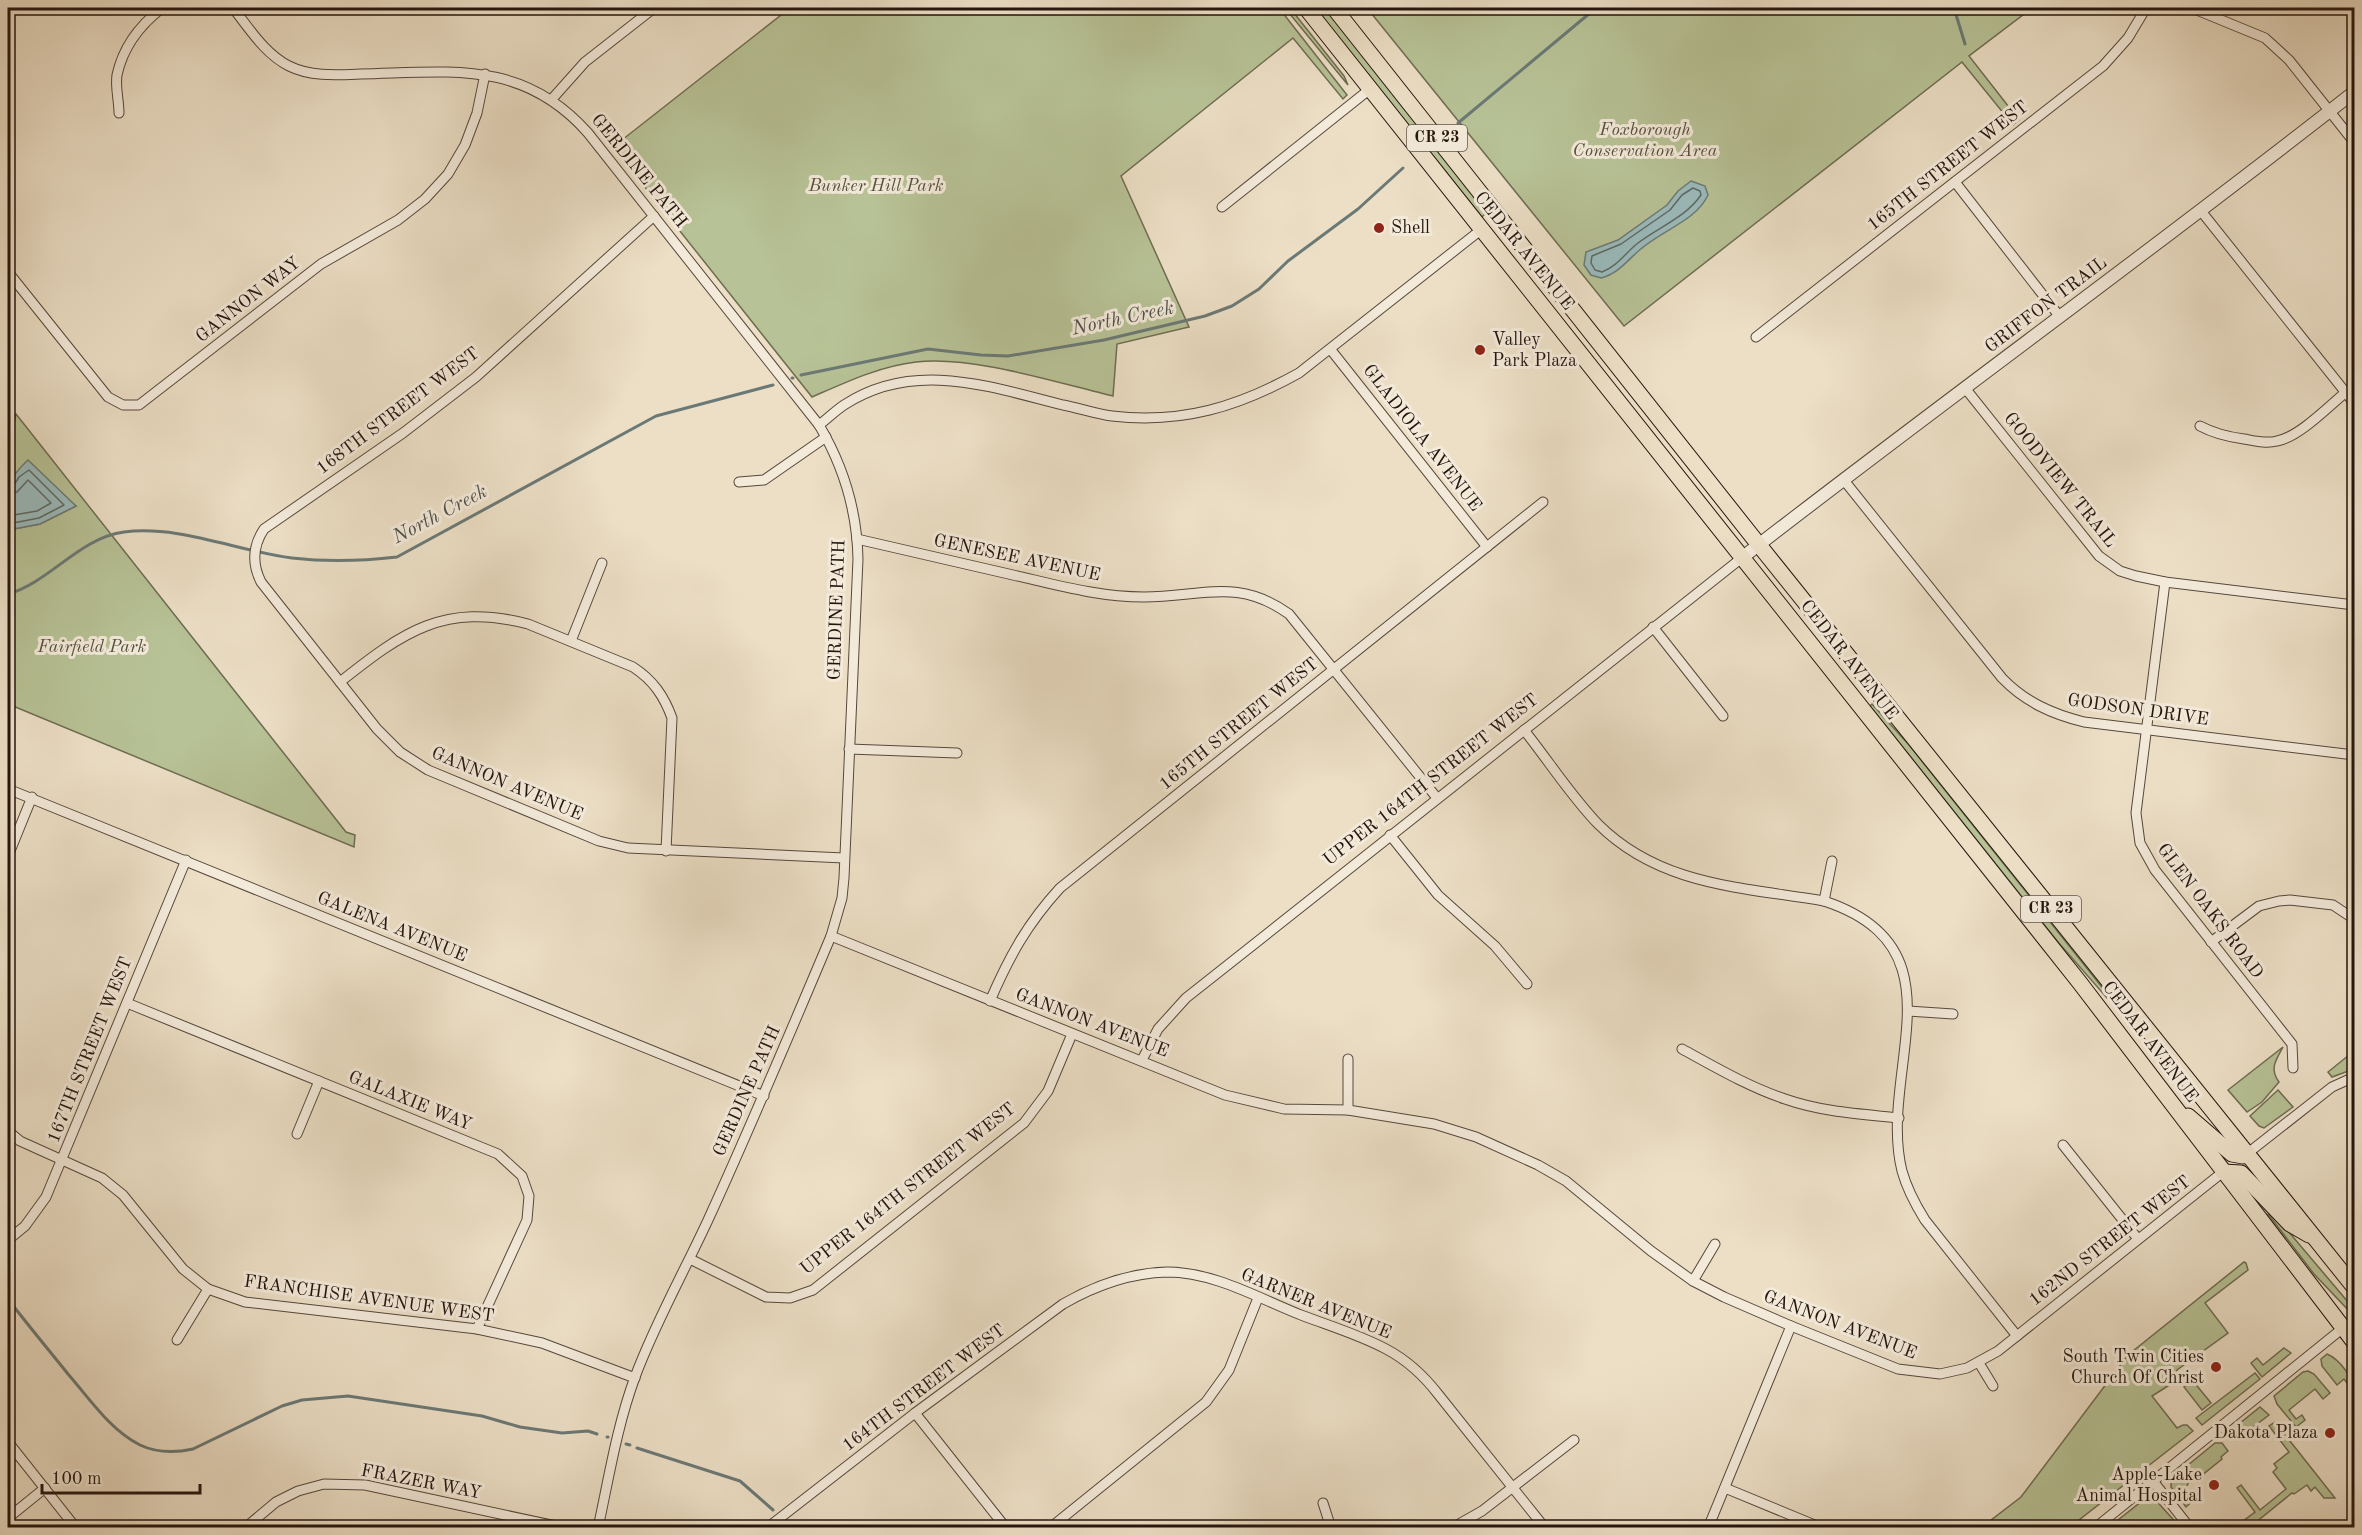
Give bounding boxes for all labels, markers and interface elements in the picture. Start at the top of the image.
street label: 165TH STREET WEST [1864,98,2032,234]
street label: GERDINE PATH [588,111,690,231]
park label: Foxborough Conservation Area [1573,121,1718,160]
road number: CR 23 [1407,125,1467,151]
park label: Bunker Hill Park [807,177,944,195]
street label: CEDAR AVENUE [1471,188,1577,314]
place label: Shell [1391,219,1430,237]
marker: Shell [1372,221,1386,235]
street label: GRIFFON TRAIL [1982,253,2110,357]
street label: GANNON WAY [193,254,303,346]
water label: North Creek [1069,298,1176,340]
place label: Valley Park Plaza [1492,331,1577,370]
marker: Valley Park Plaza [1473,343,1487,357]
street label: 168TH STREET WEST [313,344,483,478]
street label: GLADIOLA AVENUE [1359,361,1485,515]
street label: GOODVIEW TRAIL [2000,409,2120,551]
water label: North Creek [388,482,491,549]
street label: GENESEE AVENUE [932,532,1102,584]
street label: GERDINE PATH [826,539,848,681]
street label: CEDAR AVENUE [1797,597,1901,723]
park label: Fairfield Park [37,638,147,656]
street label: 165TH STREET WEST [1156,654,1322,794]
street label: UPPER 164TH STREET WEST [1320,691,1542,869]
street label: GODSON DRIVE [2066,691,2210,729]
street label: GANNON AVENUE [429,744,585,824]
street label: GLEN OAKS ROAD [2154,840,2266,982]
street label: GALENA AVENUE [314,889,470,965]
road number: CR 23 [2021,896,2081,922]
street label: 167TH STREET WEST [44,955,136,1145]
street label: CEDAR AVENUE [2099,978,2201,1106]
street label: GANNON AVENUE [1013,985,1171,1061]
street label: GERDINE PATH [710,1023,784,1159]
street label: GALAXIE WAY [346,1068,474,1134]
street label: UPPER 164TH STREET WEST [797,1100,1019,1278]
street label: 162ND STREET WEST [2026,1172,2194,1310]
street label: GARNER AVENUE [1238,1266,1394,1342]
street label: FRANCHISE AVENUE WEST [243,1272,495,1326]
street label: GANNON AVENUE [1761,1287,1919,1363]
street label: 164TH STREET WEST [839,1321,1009,1455]
place label: South Twin Cities Church Of Christ [2063,1348,2204,1387]
marker: South Twin Cities Church Of Christ [2209,1360,2223,1374]
place label: Dakota Plaza [2214,1424,2318,1442]
marker: Dakota Plaza [2323,1426,2337,1440]
scale bar [42,1457,200,1495]
street label: FRAZER WAY [359,1462,483,1502]
place label: Apple-Lake Animal Hospital [2075,1466,2202,1505]
text: 100 m [51,1470,102,1488]
marker: Apple-Lake Animal Hospital [2207,1478,2221,1492]

